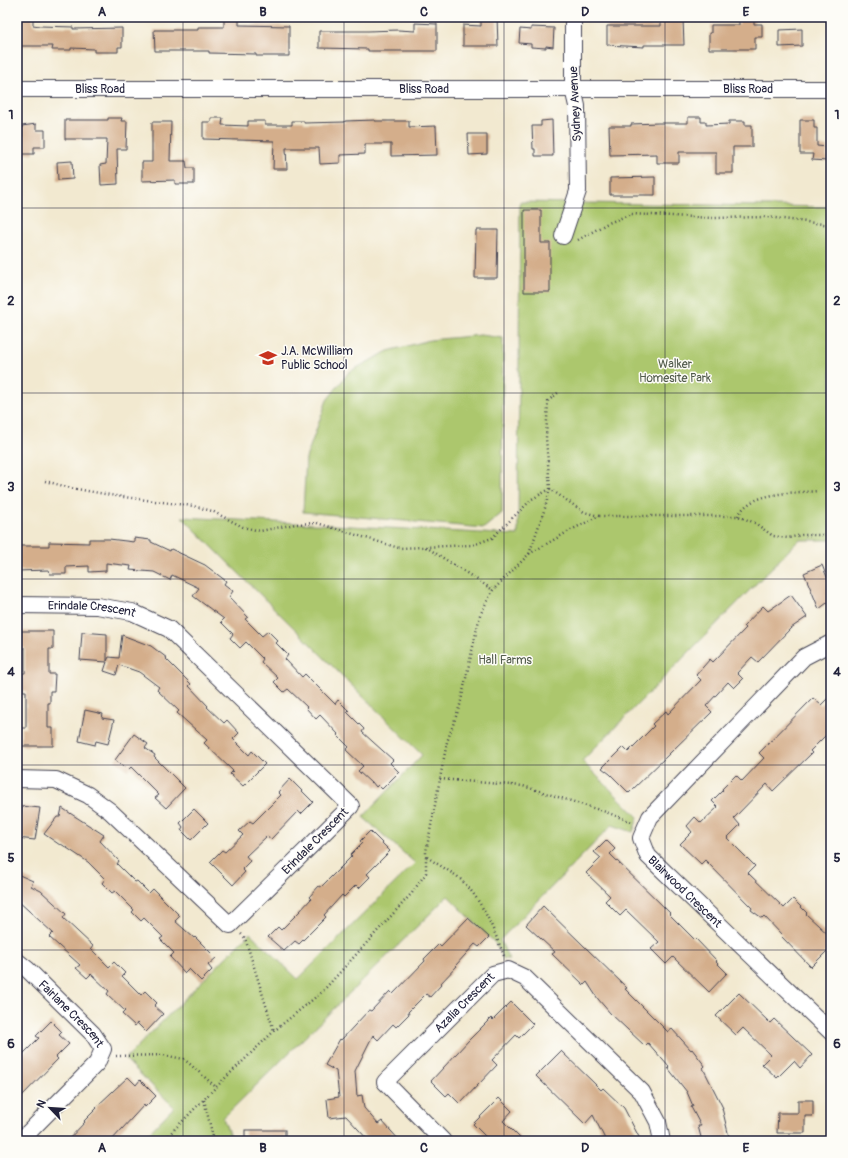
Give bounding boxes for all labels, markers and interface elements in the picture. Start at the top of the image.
text: A [98,4,107,20]
text: B [259,4,267,20]
text: C [420,4,428,20]
text: D [581,4,589,20]
text: E [743,4,750,20]
street label: Sydney Avenue [566,66,585,142]
street label: Bliss Road [75,82,125,97]
street label: Bliss Road [399,82,449,97]
street label: Bliss Road [723,82,773,97]
text: 1 [8,107,14,123]
text: 1 [834,107,840,123]
text: 2 [7,293,15,309]
text: 2 [833,293,841,309]
place label: J.A. McWilliam Public School [281,344,353,373]
school or university icon: J.A. McWilliam Public School [258,348,278,368]
park label: Walker Homesite Park [639,357,711,386]
text: 3 [7,479,15,495]
text: 3 [833,479,841,495]
street label: Erindale Crescent [48,598,138,621]
park label: Hall Farms [478,653,532,668]
text: 4 [7,664,15,680]
text: 4 [833,664,841,680]
street label: Erindale Crescent [279,805,352,878]
text: 5 [7,850,15,866]
text: 5 [833,850,841,866]
street label: Blairwood Crescent [644,853,725,931]
street label: Azalia Crescent [432,970,498,1036]
street label: Fairlane Crescent [35,977,107,1051]
text: 6 [7,1036,15,1052]
text: 6 [833,1036,841,1052]
north arrow [30,1088,70,1128]
text: N [34,1097,49,1110]
text: A [98,1140,107,1156]
text: B [259,1140,267,1156]
text: C [420,1140,428,1156]
text: D [581,1140,589,1156]
text: E [743,1140,750,1156]

